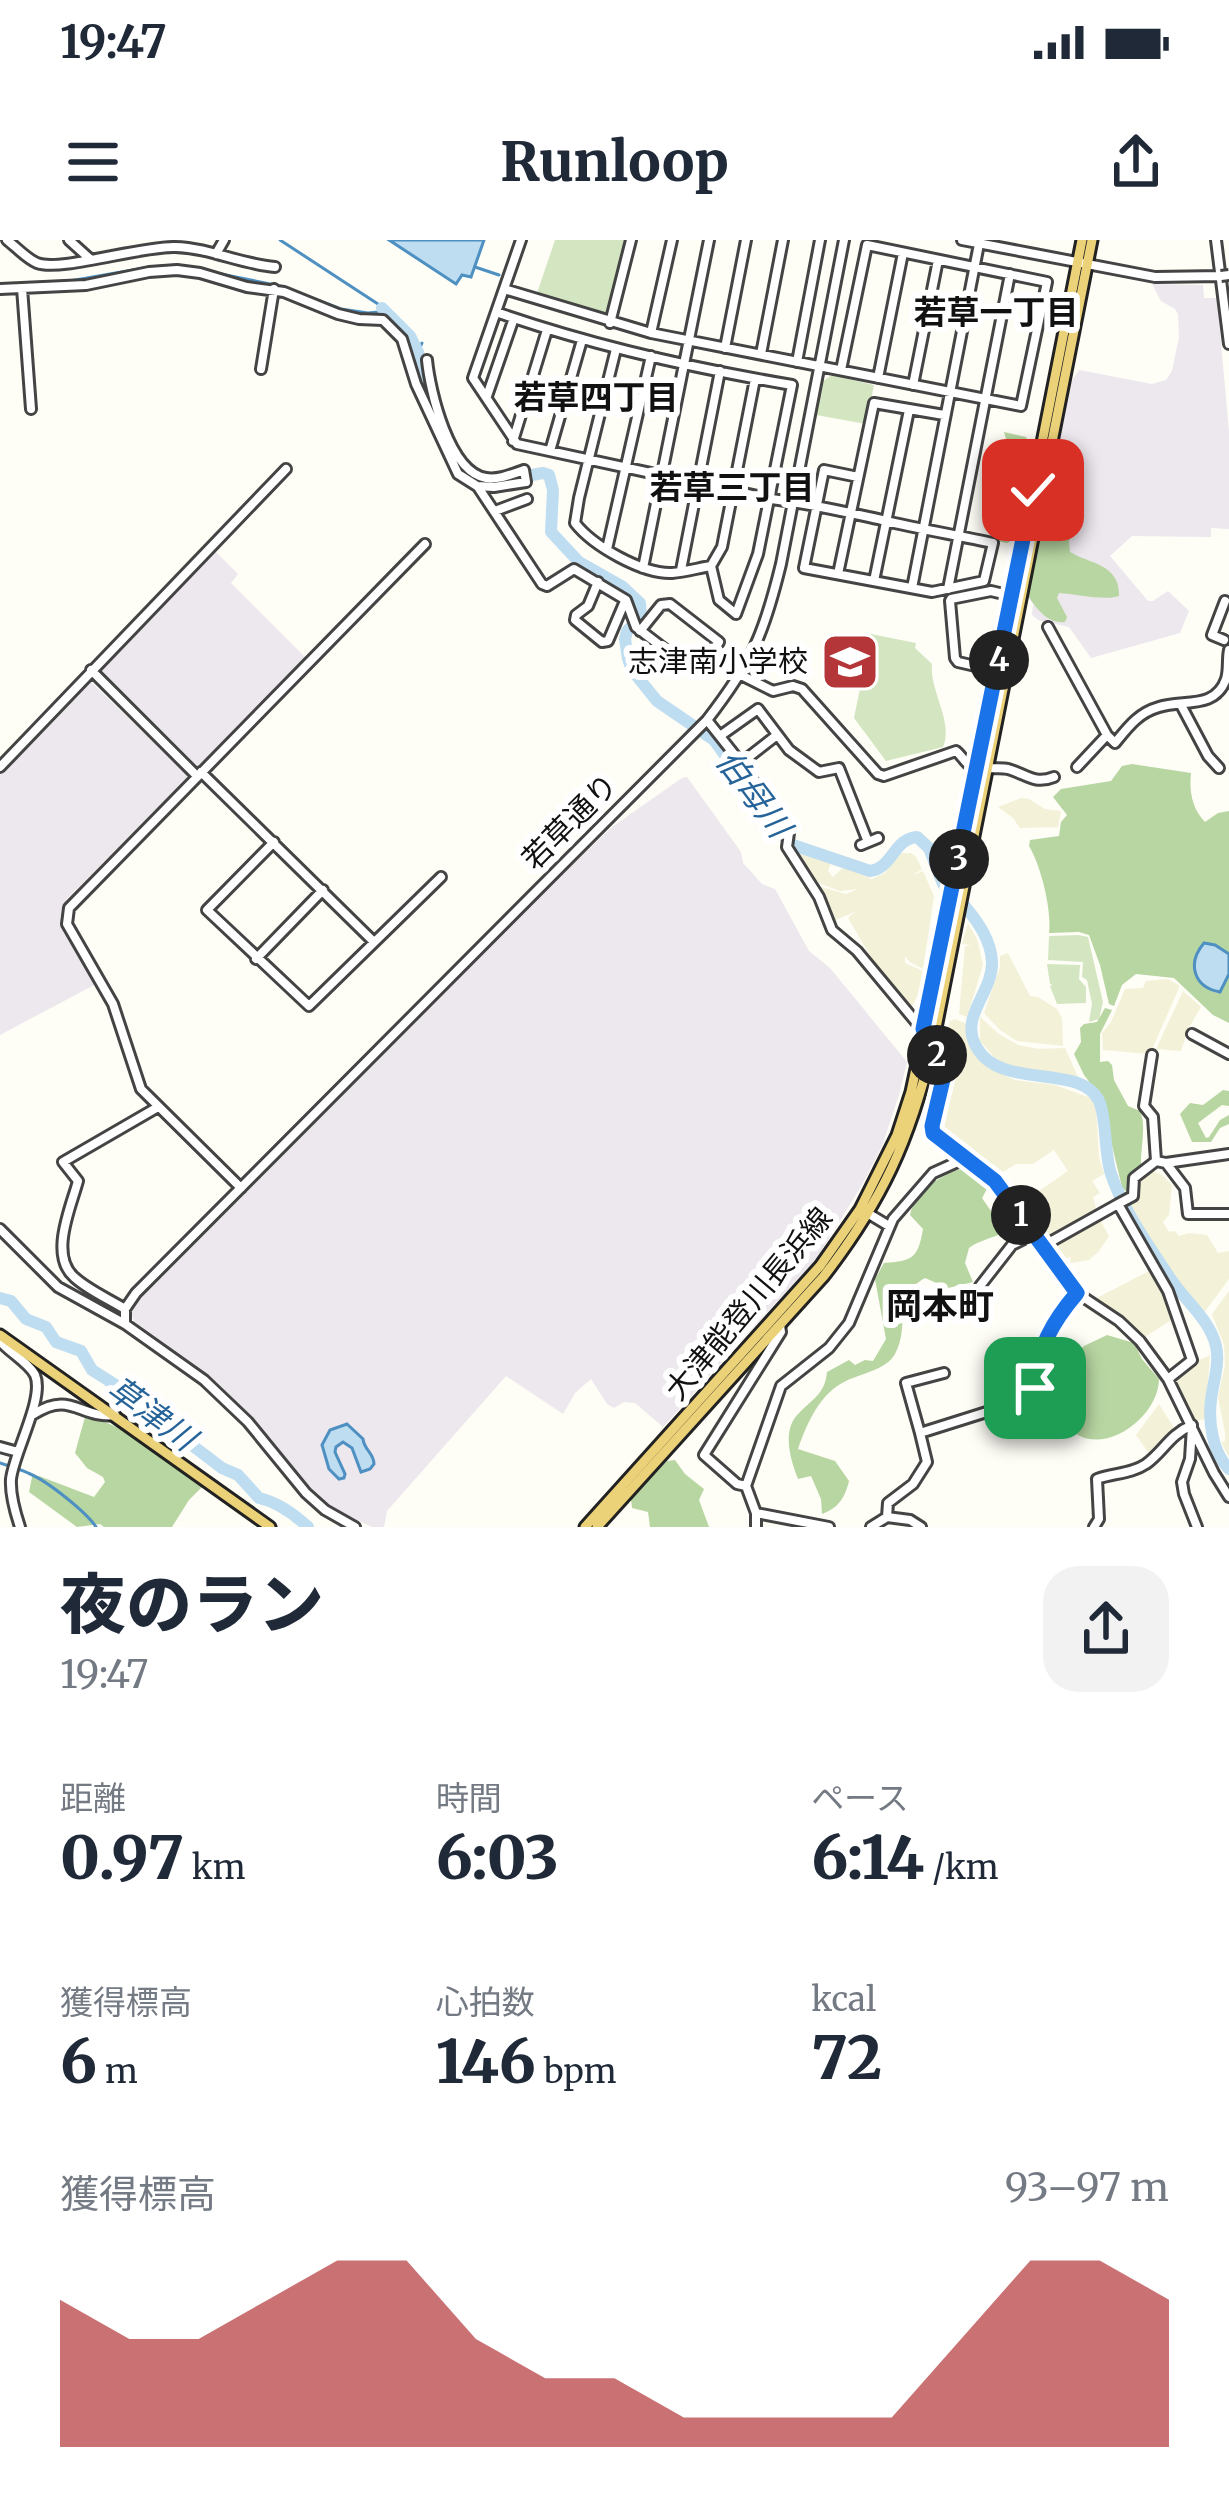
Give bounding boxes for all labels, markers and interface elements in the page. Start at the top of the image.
text: 19:47 [60,14,167,70]
text: Runloop [500,128,729,196]
icon: menu [60,129,126,195]
icon: share [1103,129,1169,195]
district label: 若草一丁目 [914,292,1079,333]
district label: 若草四丁目 [514,377,679,418]
pin [982,439,1084,541]
icon: check [1000,457,1066,523]
district label: 若草三丁目 [650,467,815,508]
pin: 4 [969,630,1029,690]
school or university icon: 志津南小学校 [819,631,881,693]
text: 4 [989,639,1009,680]
place label: 志津南小学校 [628,642,808,680]
water label: 伯母川 [707,741,802,848]
street label: 若草通り [513,765,625,877]
pin: 3 [929,829,989,889]
text: 3 [950,838,968,879]
pin: 2 [907,1025,967,1085]
text: 2 [927,1034,947,1075]
pin: 1 [991,1185,1051,1245]
text: 1 [1013,1194,1029,1235]
street label: 大津能登川長浜線 [657,1199,840,1407]
district label: 岡本町 [886,1284,994,1329]
pin [984,1337,1086,1439]
icon: arrive [1002,1355,1068,1421]
water label: 草津川 [100,1368,206,1461]
text: 夜のラン [60,1563,324,1646]
button: share [1043,1566,1169,1692]
text: 19:47 [60,1650,148,1699]
text: 距離 [60,1778,126,1819]
text: 時間 [436,1778,502,1819]
text: ペース [811,1778,909,1819]
text: 0.97 [60,1820,184,1895]
text: 6:03 [436,1820,559,1895]
text: 6:14 [811,1820,924,1895]
text: km [184,1847,246,1888]
text: /km [924,1847,999,1888]
text: kcal [811,1979,876,2020]
text: 獲得標高 [60,1982,192,2023]
text: 心拍数 [436,1982,535,2023]
text: 72 [811,2020,882,2095]
text: 6 [60,2024,97,2099]
text: 146 [436,2024,536,2099]
text: m [97,2051,138,2092]
text: bpm [536,2051,617,2092]
text: 93–97 m [1005,2163,1169,2212]
text: 獲得標高 [60,2170,216,2219]

